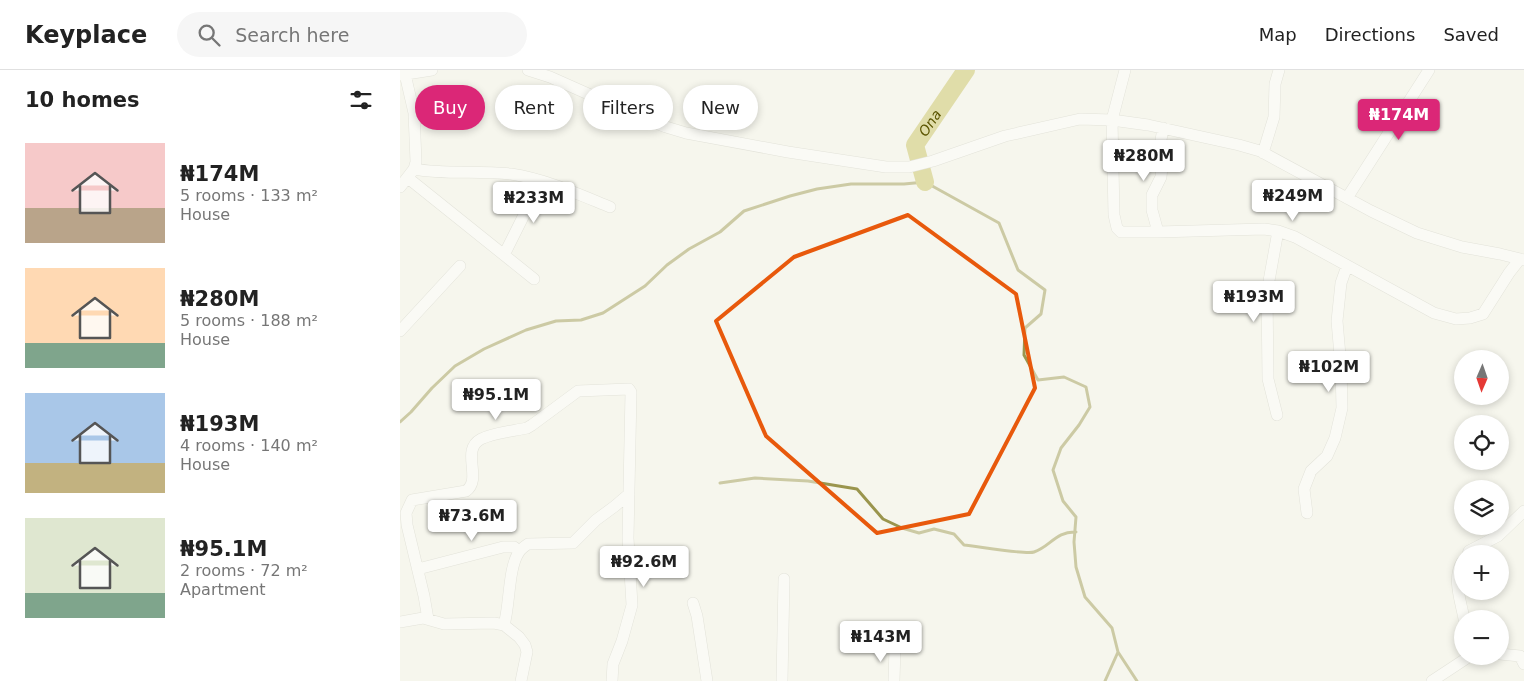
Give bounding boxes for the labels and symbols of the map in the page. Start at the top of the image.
pin: ₦174M [1364,98,1434,141]
water label: Ona [915,107,945,139]
pin: ₦280M [1109,140,1179,182]
pin: ₦249M [1258,180,1328,222]
pin: ₦233M [499,182,569,224]
pin: ₦193M [1219,280,1289,323]
pin: ₦102M [1294,350,1364,393]
north arrow [1454,350,1509,405]
pin: ₦95.1M [455,378,537,421]
pin: ₦73.6M [431,500,513,542]
pin: ₦92.6M [603,546,685,588]
pin: ₦143M [846,620,916,663]

